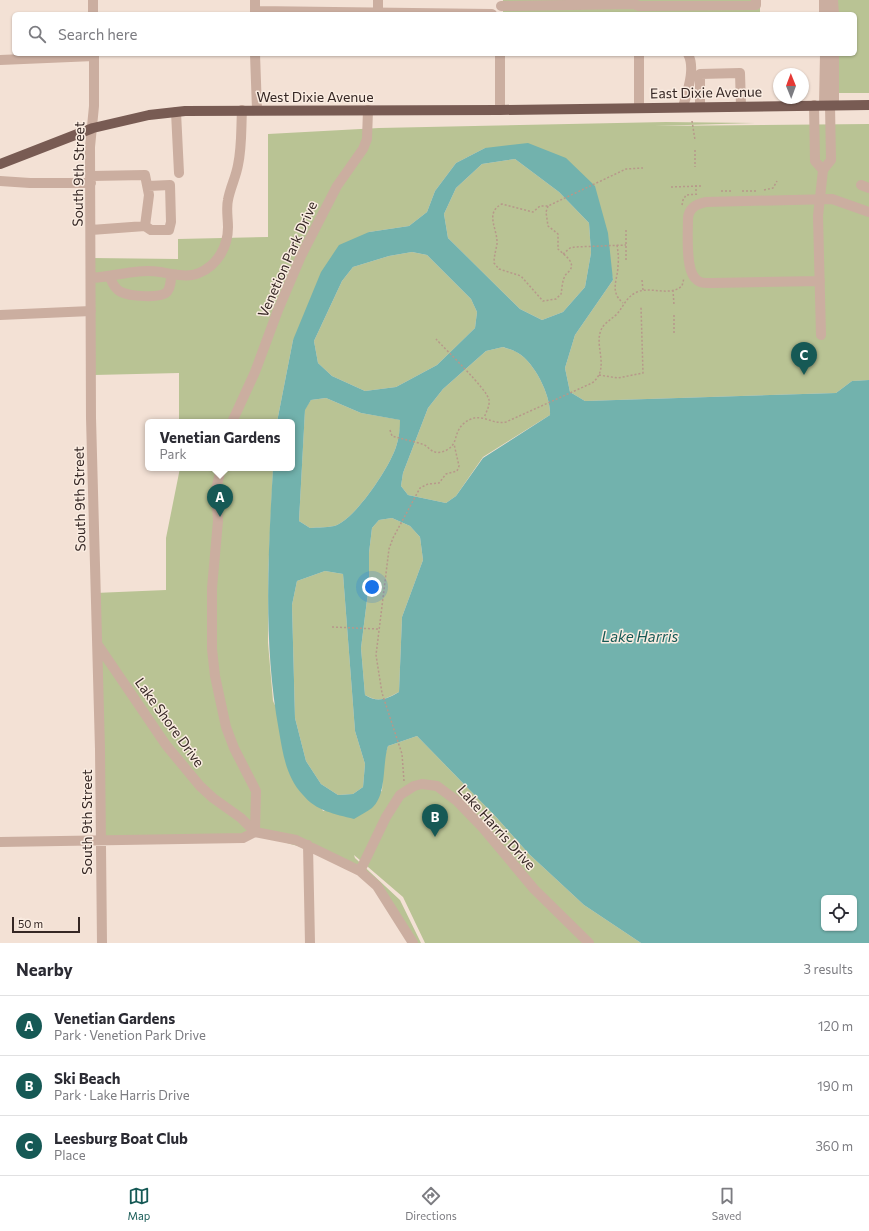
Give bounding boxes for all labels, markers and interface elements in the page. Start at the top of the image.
search box [12,12,857,56]
icon: search [26,23,48,45]
text: Search here [58,25,137,43]
north arrow [773,68,809,104]
street label: East Dixie Avenue [650,83,762,101]
street label: West Dixie Avenue [256,88,374,105]
street label: South 9th Street [69,121,87,227]
street label: Venetion Park Drive [254,198,320,320]
pin: C [791,342,817,375]
popup [145,419,295,471]
text: Venetian Gardens [159,428,281,446]
street label: South 9th Street [70,446,88,552]
text: Park [159,446,187,462]
pin: A [207,484,233,517]
your location [362,577,382,597]
water label: Lake Harris [602,627,679,645]
street label: Lake Shore Drive [132,674,208,770]
street label: South 9th Street [78,769,95,875]
street label: Lake Harris Drive [454,781,540,873]
pin: B [422,804,448,837]
map controls [821,895,857,931]
button: locate [821,895,857,931]
scale bar [12,915,80,934]
text: 50 m [18,917,43,930]
text: Nearby [16,959,73,980]
text: 3 results [804,961,853,977]
text: Venetian Gardens [54,1009,175,1027]
text: A [24,1018,34,1034]
text: 120 m [818,1018,853,1034]
text: Park · Venetion Park Drive [54,1027,206,1043]
text: Ski Beach [54,1069,120,1087]
text: B [25,1078,33,1094]
text: 190 m [817,1078,853,1094]
text: Park · Lake Harris Drive [54,1087,190,1103]
text: Leesburg Boat Club [54,1129,188,1147]
text: C [25,1138,33,1154]
text: 360 m [815,1138,853,1154]
text: Place [54,1147,86,1163]
tab: Map [128,1185,150,1222]
tab: Directions [405,1185,457,1222]
tab: Saved [712,1185,741,1222]

